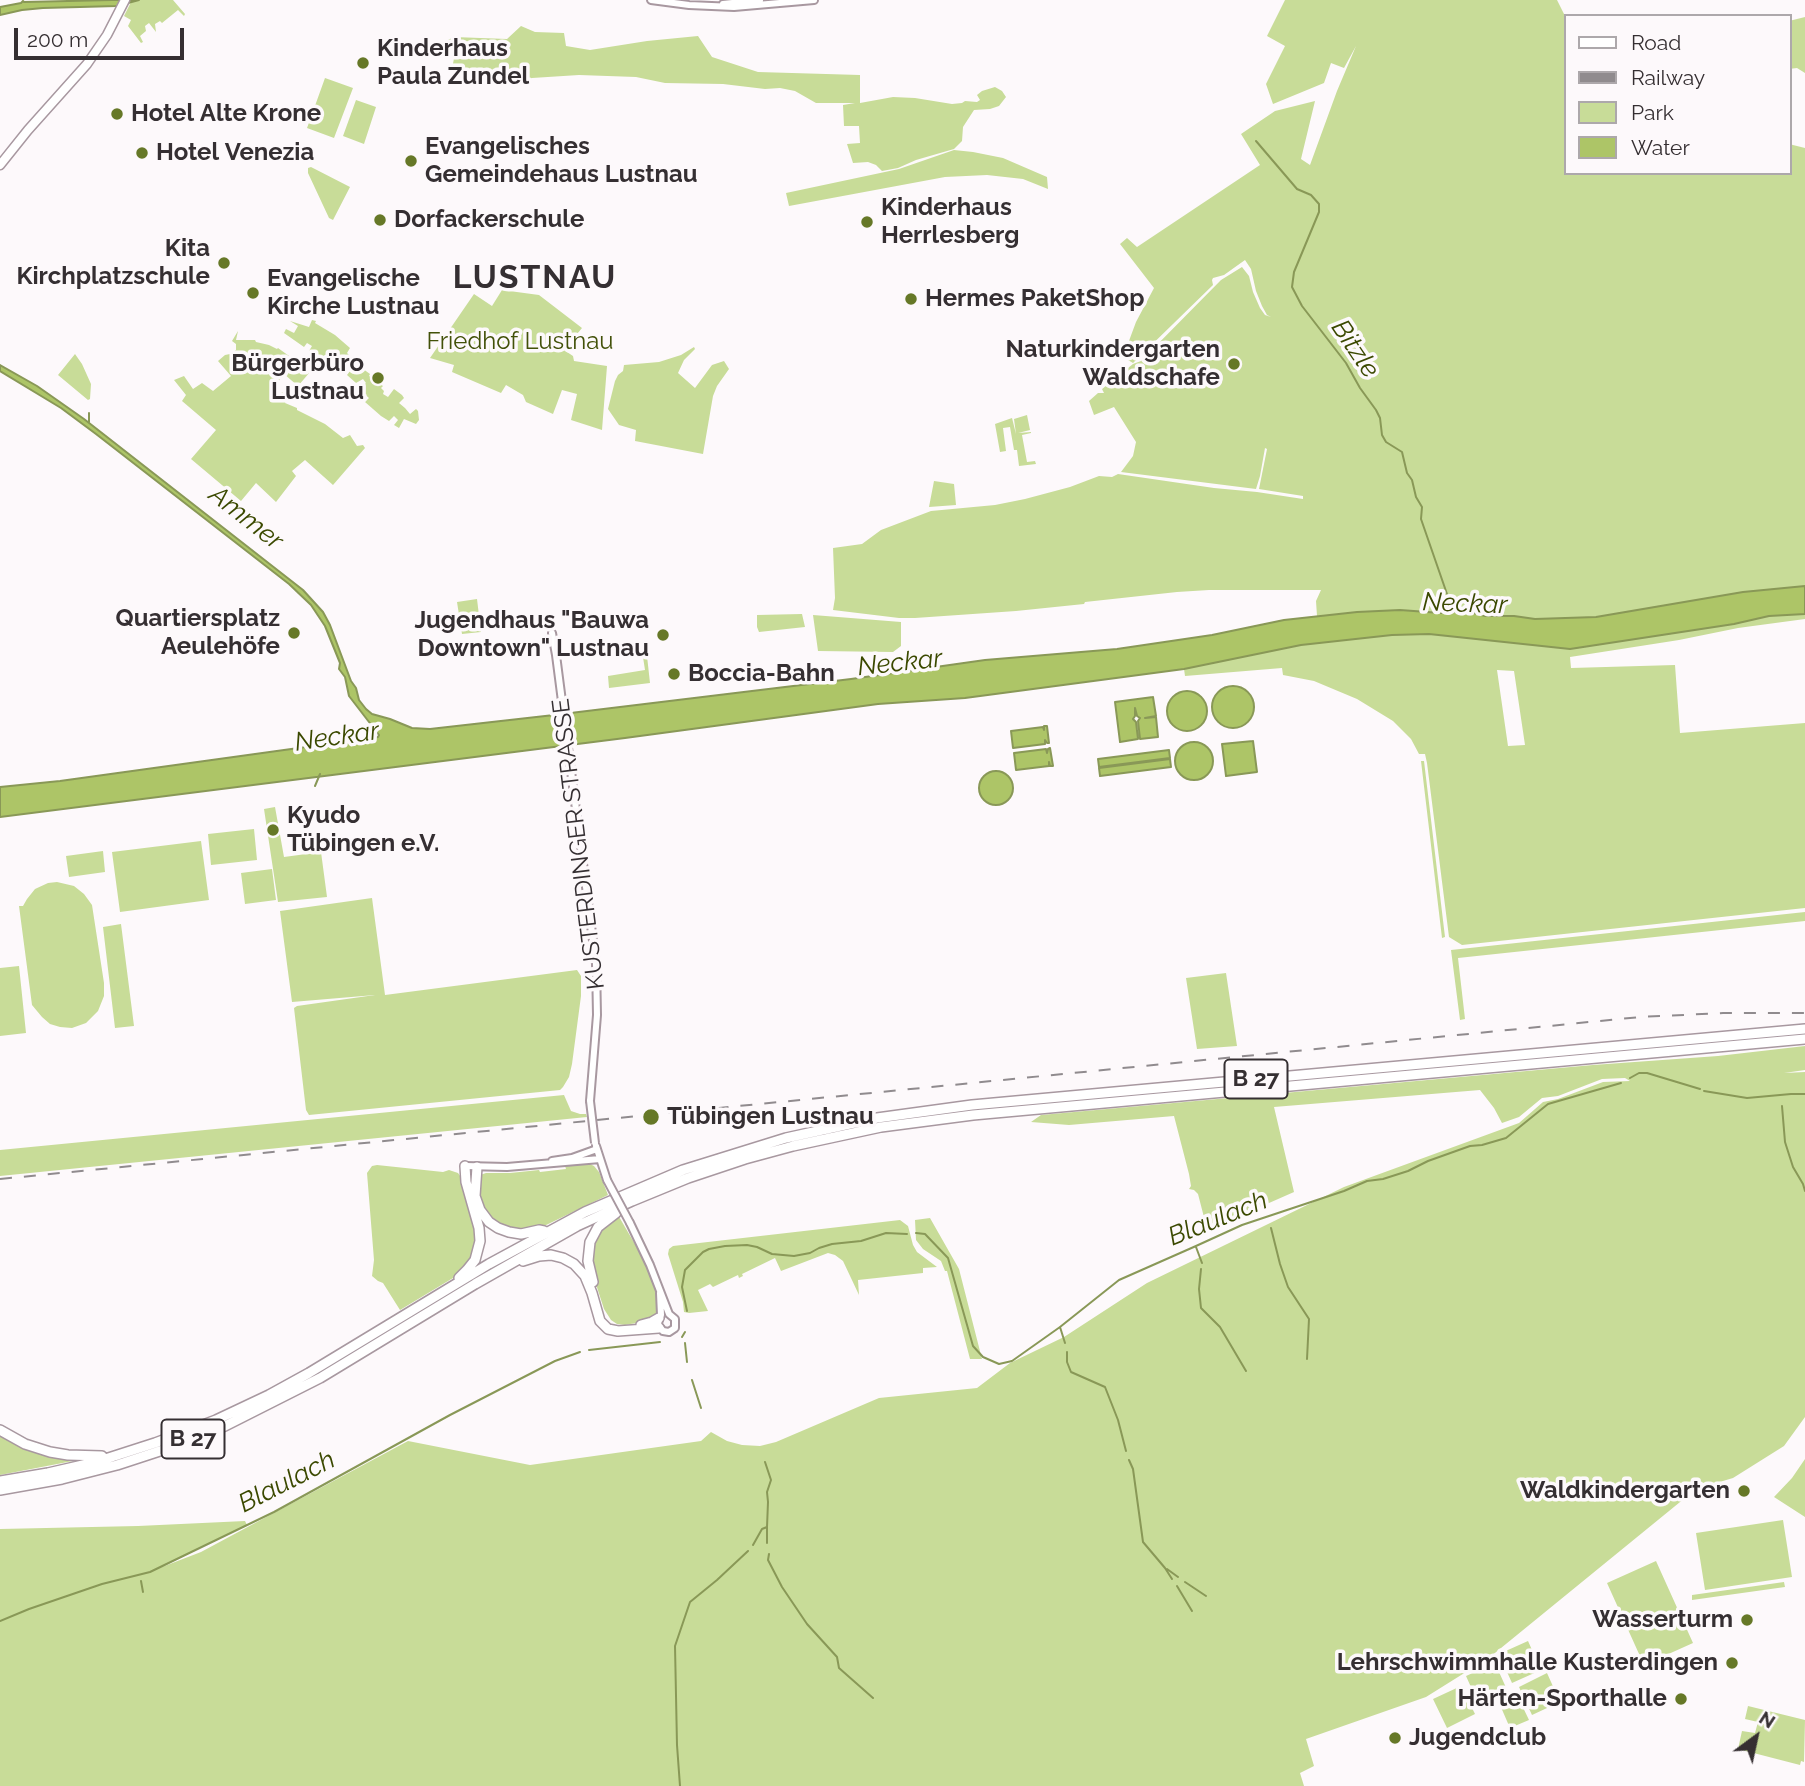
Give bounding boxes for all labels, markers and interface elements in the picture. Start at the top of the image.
scale bar [18,14,187,58]
legend [1563,14,1791,175]
text: 200 m [27,27,88,52]
text: Road [1631,30,1681,55]
place label: Kinderhaus Paula Zundel [377,35,529,91]
marker: Kinderhaus Paula Zundel [355,55,371,71]
text: Railway [1631,65,1705,90]
place label: Hotel Alte Krone [131,100,321,128]
text: Park [1631,100,1674,125]
marker: Hotel Alte Krone [109,106,125,122]
place label: Evangelisches Gemeindehaus Lustnau [425,133,698,189]
text: Water [1631,135,1690,160]
place label: Hotel Venezia [156,139,314,167]
marker: Hotel Venezia [134,145,150,161]
marker: Evangelisches Gemeindehaus Lustnau [403,153,419,169]
place label: Kinderhaus Herrlesberg [881,194,1019,250]
place label: Dorfackerschule [394,206,584,234]
marker: Dorfackerschule [372,212,388,228]
marker: Kinderhaus Herrlesberg [859,214,875,230]
place label: Kita Kirchplatzschule [16,235,210,291]
marker: Kita Kirchplatzschule [216,255,232,271]
district label: LUSTNAU [454,259,616,297]
place label: Evangelische Kirche Lustnau [267,265,439,321]
marker: Evangelische Kirche Lustnau [245,285,261,301]
place label: Hermes PaketShop [925,285,1144,313]
marker: Hermes PaketShop [903,291,919,307]
water label: Bitzle [1324,314,1386,384]
park label: Friedhof Lustnau [426,328,614,356]
place label: Naturkindergarten Waldschafe [1006,336,1220,392]
place label: Bürgerbüro Lustnau [231,350,364,406]
marker: Naturkindergarten Waldschafe [1226,356,1242,372]
marker: Bürgerbüro Lustnau [370,370,386,386]
water label: Ammer [203,479,289,557]
water label: Neckar [1422,587,1508,621]
place label: Quartiersplatz Aeulehöfe [116,605,280,661]
place label: Jugendhaus "Bauwa Downtown" Lustnau [414,607,649,663]
marker: Quartiersplatz Aeulehöfe [286,625,302,641]
marker: Jugendhaus "Bauwa Downtown" Lustnau [655,627,671,643]
water label: Neckar [856,643,944,683]
place label: Boccia-Bahn [688,660,835,688]
marker: Boccia-Bahn [666,666,682,682]
street label: KUSTERDINGER STRASSE [547,697,611,991]
water label: Neckar [293,716,381,758]
place label: Kyudo Tübingen e.V. [287,802,439,858]
marker: Kyudo Tübingen e.V. [265,822,281,838]
road number: B 27 [1224,1060,1288,1098]
place label: Tübingen Lustnau [667,1103,874,1131]
marker: Tübingen Lustnau [641,1107,661,1127]
water label: Blaulach [1164,1185,1272,1253]
road number: B 27 [162,1420,224,1458]
water label: Blaulach [233,1444,341,1520]
place label: Waldkindergarten [1520,1477,1730,1505]
marker: Waldkindergarten [1736,1483,1752,1499]
place label: Wasserturm [1592,1606,1733,1634]
marker: Wasserturm [1739,1612,1755,1628]
place label: Lehrschwimmhalle Kusterdingen [1337,1649,1718,1677]
marker: Lehrschwimmhalle Kusterdingen [1724,1655,1740,1671]
place label: Härten-Sporthalle [1457,1685,1667,1713]
marker: Härten-Sporthalle [1673,1691,1689,1707]
north arrow [1721,1702,1791,1772]
text: N [1755,1706,1780,1733]
place label: Jugendclub [1409,1724,1546,1752]
marker: Jugendclub [1387,1730,1403,1746]

